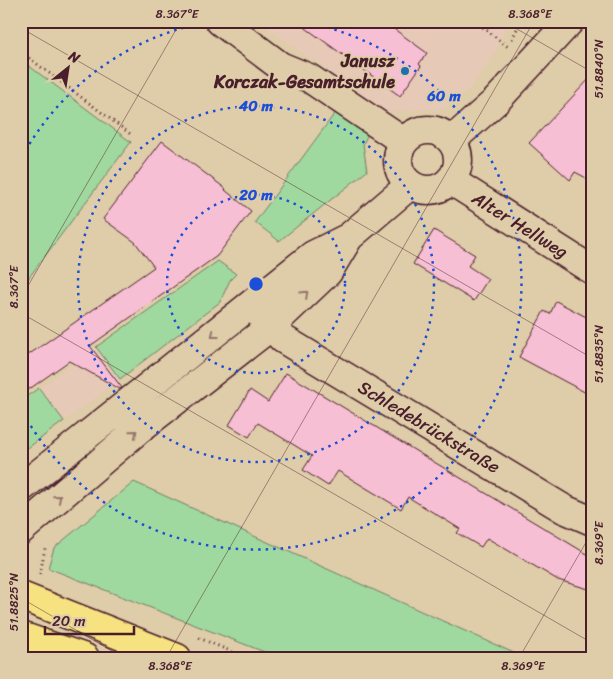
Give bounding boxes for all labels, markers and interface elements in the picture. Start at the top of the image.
text: 8.367°E [156,3,200,25]
text: 8.368°E [508,3,553,25]
text: 51.8840°N [588,39,610,99]
north arrow [42,42,92,92]
text: N [63,43,85,71]
place label: Janusz Korczak-Gesamtschule [213,45,395,98]
marker: Janusz Korczak-Gesamtschule [399,65,411,77]
text: 60 m [426,83,461,109]
text: 40 m [238,93,274,119]
text: 20 m [238,182,273,208]
street label: Alter Hellweg [465,182,575,267]
text: 8.367°E [3,264,25,308]
centre of rings [247,275,265,293]
one-way arrow [300,291,309,300]
text: 51.8835°N [588,324,610,383]
one-way arrow [211,330,220,338]
street label: Schledebrückstraße [352,372,506,482]
one-way arrow [128,431,137,439]
one-way arrow [53,494,62,503]
text: 8.369°E [588,520,610,565]
text: 51.8825°N [3,572,25,631]
scale bar [45,604,134,636]
text: 20 m [52,608,86,634]
text: 8.368°E [148,655,193,677]
text: 8.369°E [501,655,546,677]

